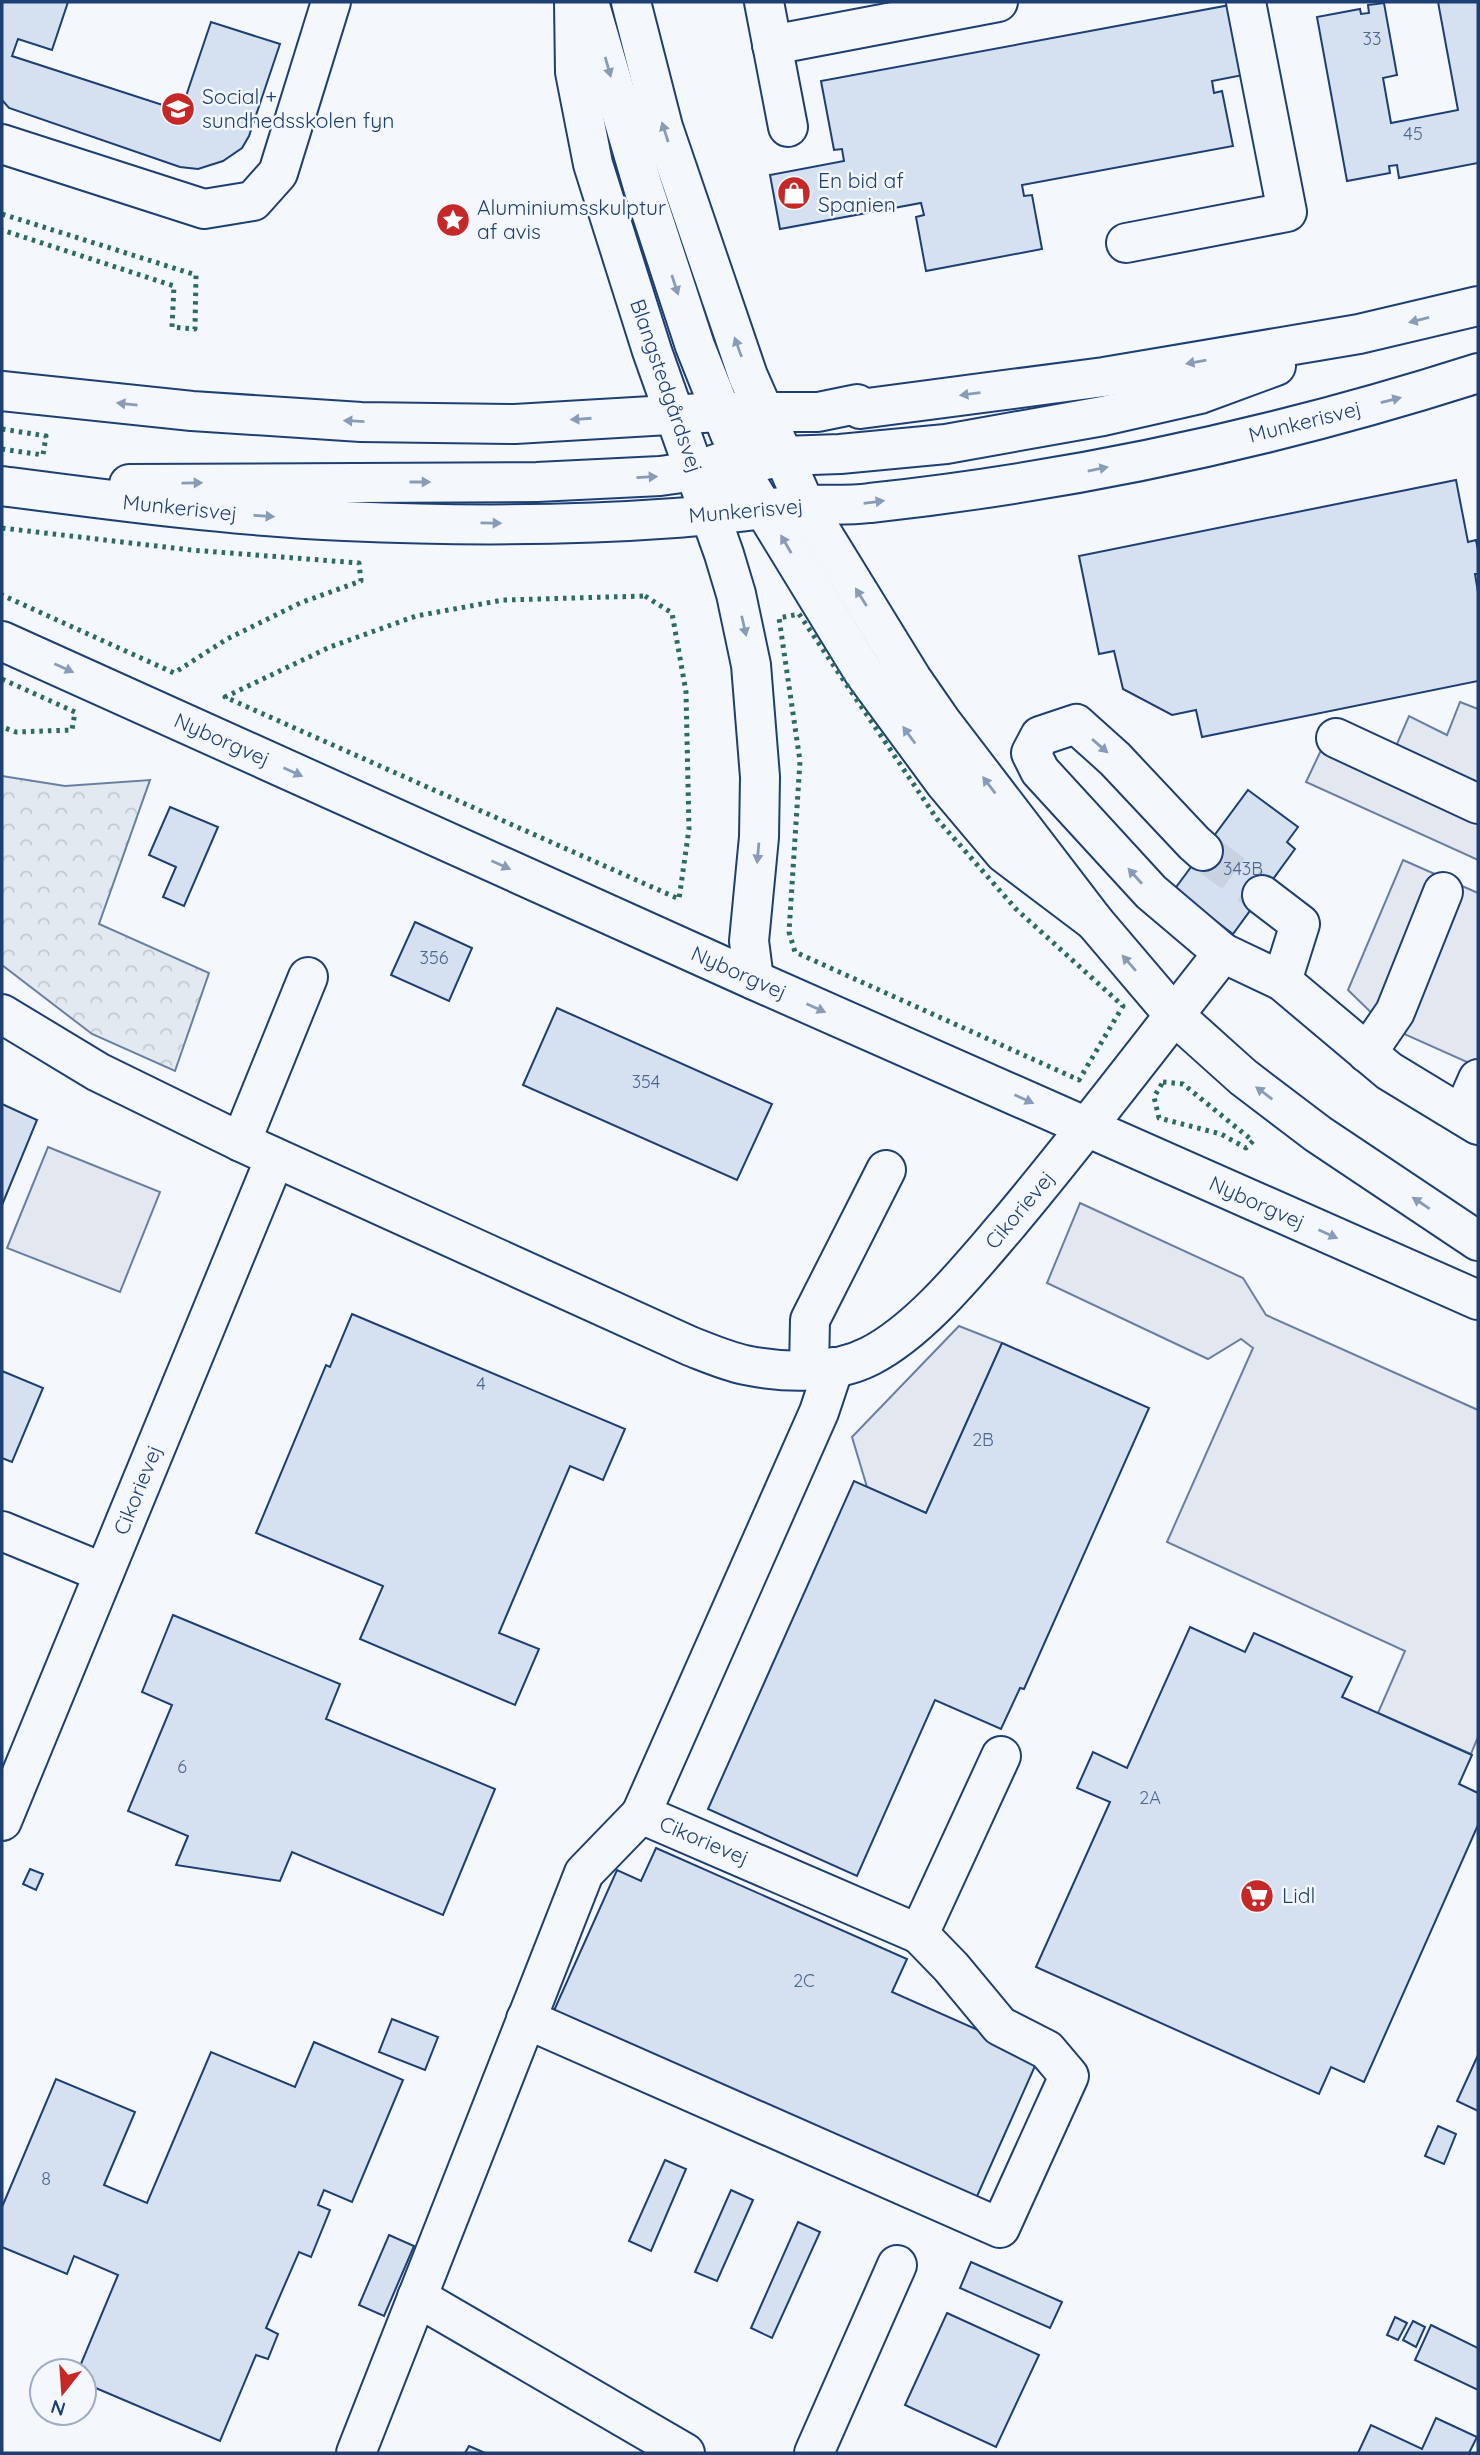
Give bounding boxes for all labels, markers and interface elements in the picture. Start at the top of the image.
house number: 33 [1363,27,1381,50]
one-way arrow [603,57,613,78]
place label: Social + sundhedsskolen fyn [202,83,394,133]
school or university icon: Social + sundhedsskolen fyn [159,90,197,128]
one-way arrow [659,121,670,142]
house number: 45 [1403,122,1423,145]
place label: En bid af Spanien [818,167,904,217]
shop icon: En bid af Spanien [775,174,813,212]
place label: Aluminiumsskulptur af avis [477,194,666,244]
place icon: Aluminiumsskulptur af avis [434,201,472,239]
one-way arrow [670,274,681,295]
street label: Blangstedgårdsvej [625,295,709,476]
one-way arrow [1408,315,1430,326]
one-way arrow [732,337,743,358]
one-way arrow [1184,357,1206,368]
one-way arrow [959,389,981,400]
street label: Munkerisvej [1246,394,1364,448]
one-way arrow [1381,394,1403,405]
one-way arrow [116,398,138,409]
one-way arrow [570,414,592,425]
one-way arrow [343,415,365,426]
one-way arrow [1087,463,1109,474]
one-way arrow [637,471,659,482]
one-way arrow [409,476,431,488]
one-way arrow [182,477,204,489]
street label: Munkerisvej [122,488,239,526]
street label: Munkerisvej [687,492,804,528]
one-way arrow [863,497,885,508]
one-way arrow [253,511,275,522]
one-way arrow [481,517,503,529]
one-way arrow [780,535,792,554]
one-way arrow [854,587,867,606]
one-way arrow [738,615,749,637]
one-way arrow [54,663,74,674]
street label: Nyborgvej [171,706,274,772]
one-way arrow [902,726,916,744]
one-way arrow [1092,737,1109,753]
one-way arrow [283,766,303,778]
one-way arrow [981,776,996,794]
one-way arrow [752,842,763,864]
house number: 343B [1223,857,1263,880]
one-way arrow [490,860,511,871]
one-way arrow [1128,867,1144,884]
street label: Nyborgvej [688,939,791,1005]
house number: 356 [420,946,449,969]
one-way arrow [1122,955,1137,972]
one-way arrow [806,1002,827,1013]
house number: 354 [632,1070,660,1093]
one-way arrow [1255,1086,1273,1100]
one-way arrow [1014,1093,1034,1105]
street label: Cikorievej [979,1165,1060,1254]
street label: Nyborgvej [1206,1169,1309,1235]
one-way arrow [1412,1197,1431,1210]
one-way arrow [1318,1228,1338,1240]
house number: 4 [476,1372,486,1395]
house number: 2B [972,1428,994,1451]
street label: Cikorievej [107,1441,167,1538]
house number: 6 [177,1755,187,1778]
house number: 2A [1139,1786,1161,1809]
street label: Cikorievej [656,1810,753,1871]
supermarket icon: Lidl [1238,1877,1276,1915]
place label: Lidl [1282,1882,1315,1908]
house number: 2C [793,1969,815,1992]
house number: 8 [41,2167,51,2190]
north arrow [28,2357,98,2427]
text: N [48,2395,68,2422]

